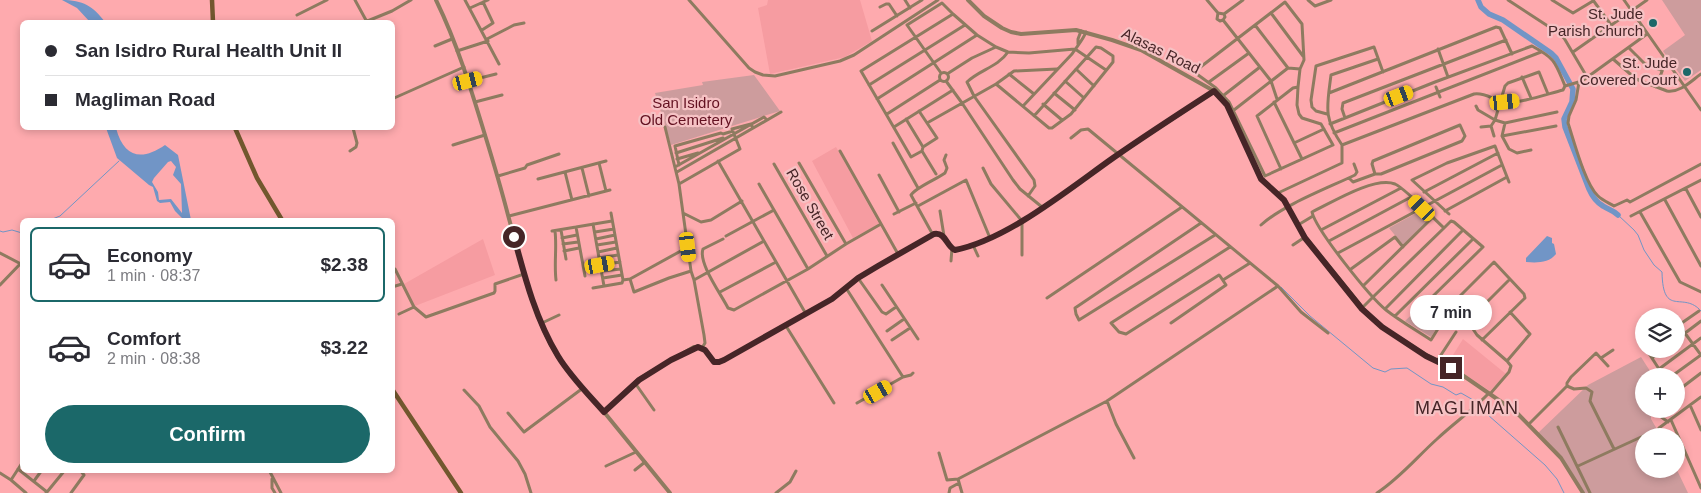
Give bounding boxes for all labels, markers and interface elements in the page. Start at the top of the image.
place label: St. Jude Parish Church [1548,5,1643,39]
marker: St. Jude Parish Church [1647,17,1659,29]
street label: Alasas Road [1119,24,1203,77]
text: San Isidro Rural Health Unit II [75,40,342,61]
place label: St. Jude Covered Court [1579,54,1678,88]
marker: St. Jude Covered Court [1681,66,1693,78]
car [451,70,484,92]
car [1382,84,1415,108]
text: Magliman Road [75,89,215,110]
car [1489,93,1520,111]
park label: San Isidro Old Cemetery [640,94,733,128]
street label: Rose Street [783,165,838,243]
car [1406,192,1438,224]
route start [503,226,525,248]
car [678,231,697,263]
icon: car [47,242,92,287]
text: Economy [107,245,193,266]
text: $2.38 [320,254,368,275]
car [583,255,616,275]
text: 1 min · 08:37 [107,267,200,284]
callout: 7 min [1410,296,1492,330]
text: 7 min [1430,304,1472,321]
map controls [1635,308,1685,478]
button: layers [1635,308,1685,358]
icon: car [47,325,92,370]
text: Comfort [107,328,181,349]
text: $3.22 [320,337,368,358]
text: 2 min · 08:38 [107,350,200,367]
route end [1440,357,1462,379]
button: + [1635,368,1685,418]
car [861,378,894,406]
district label: MAGLIMAN [1415,398,1519,418]
button: Confirm [45,405,370,463]
button: − [1635,428,1685,478]

